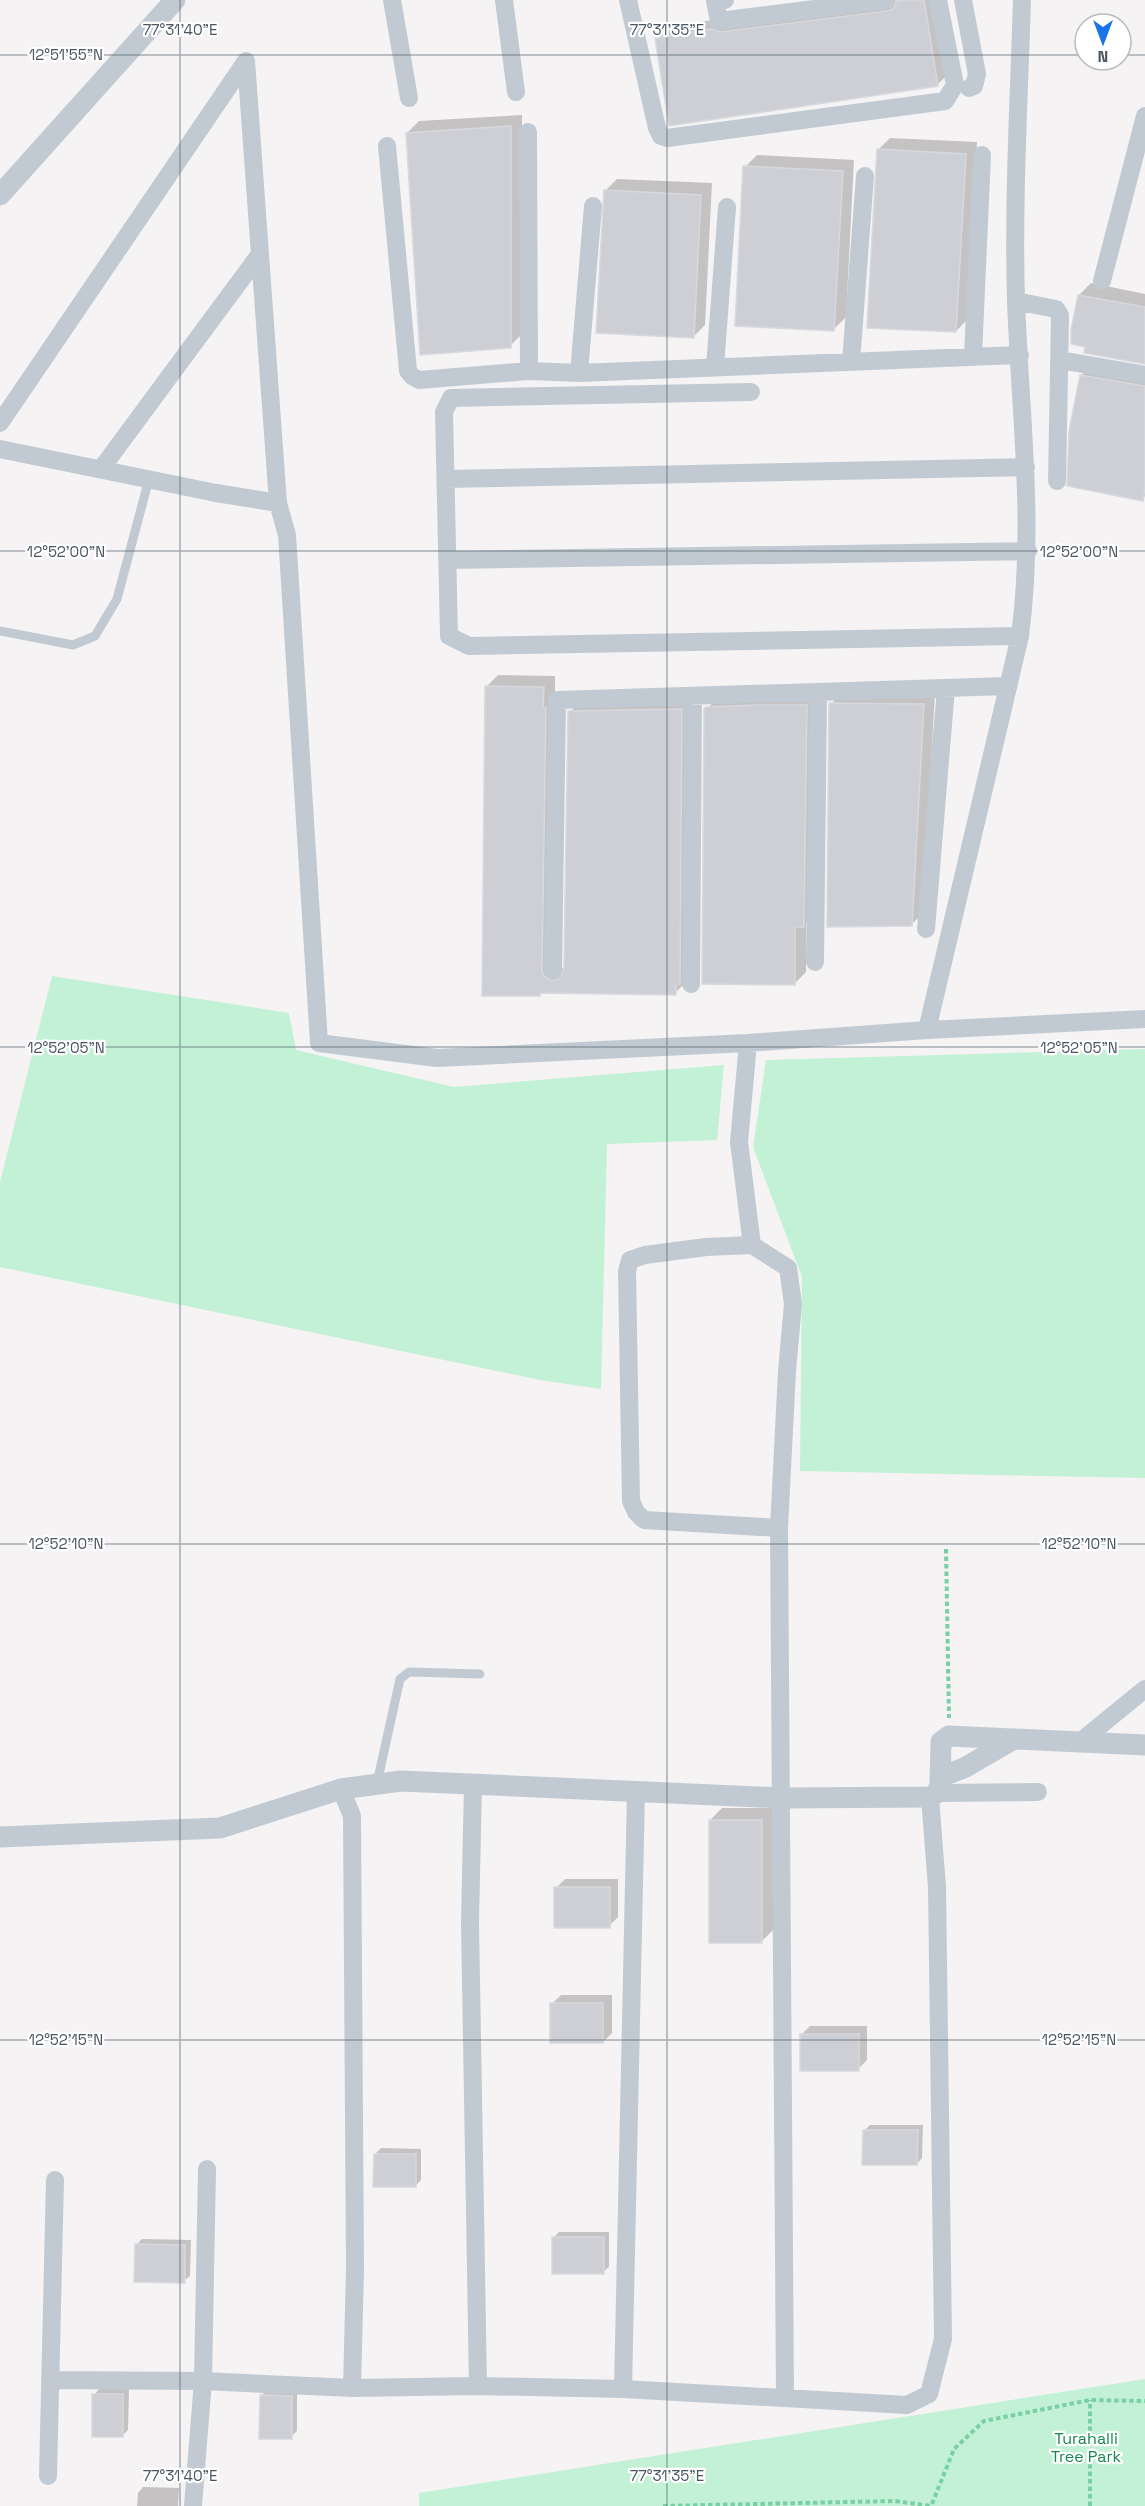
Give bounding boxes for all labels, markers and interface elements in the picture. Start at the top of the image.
north arrow [1073,12,1133,72]
text: 77°31'40"E [143,20,217,39]
text: 77°31'35"E [630,20,704,39]
text: 12°51'55"N [29,45,103,64]
text: N [1098,46,1108,67]
text: 12°52'00"N [27,542,105,561]
text: 12°52'00"N [1040,542,1118,561]
text: 12°52'05"N [27,1038,105,1057]
text: 12°52'05"N [1040,1038,1118,1057]
text: 12°52'10"N [29,1534,103,1553]
text: 12°52'10"N [1042,1534,1116,1553]
text: 12°52'15"N [29,2030,103,2049]
text: 12°52'15"N [1042,2030,1116,2049]
park label: Turahalli Tree Park [1051,2428,1122,2467]
text: 77°31'40"E [143,2466,217,2485]
text: 77°31'35"E [630,2466,704,2485]

